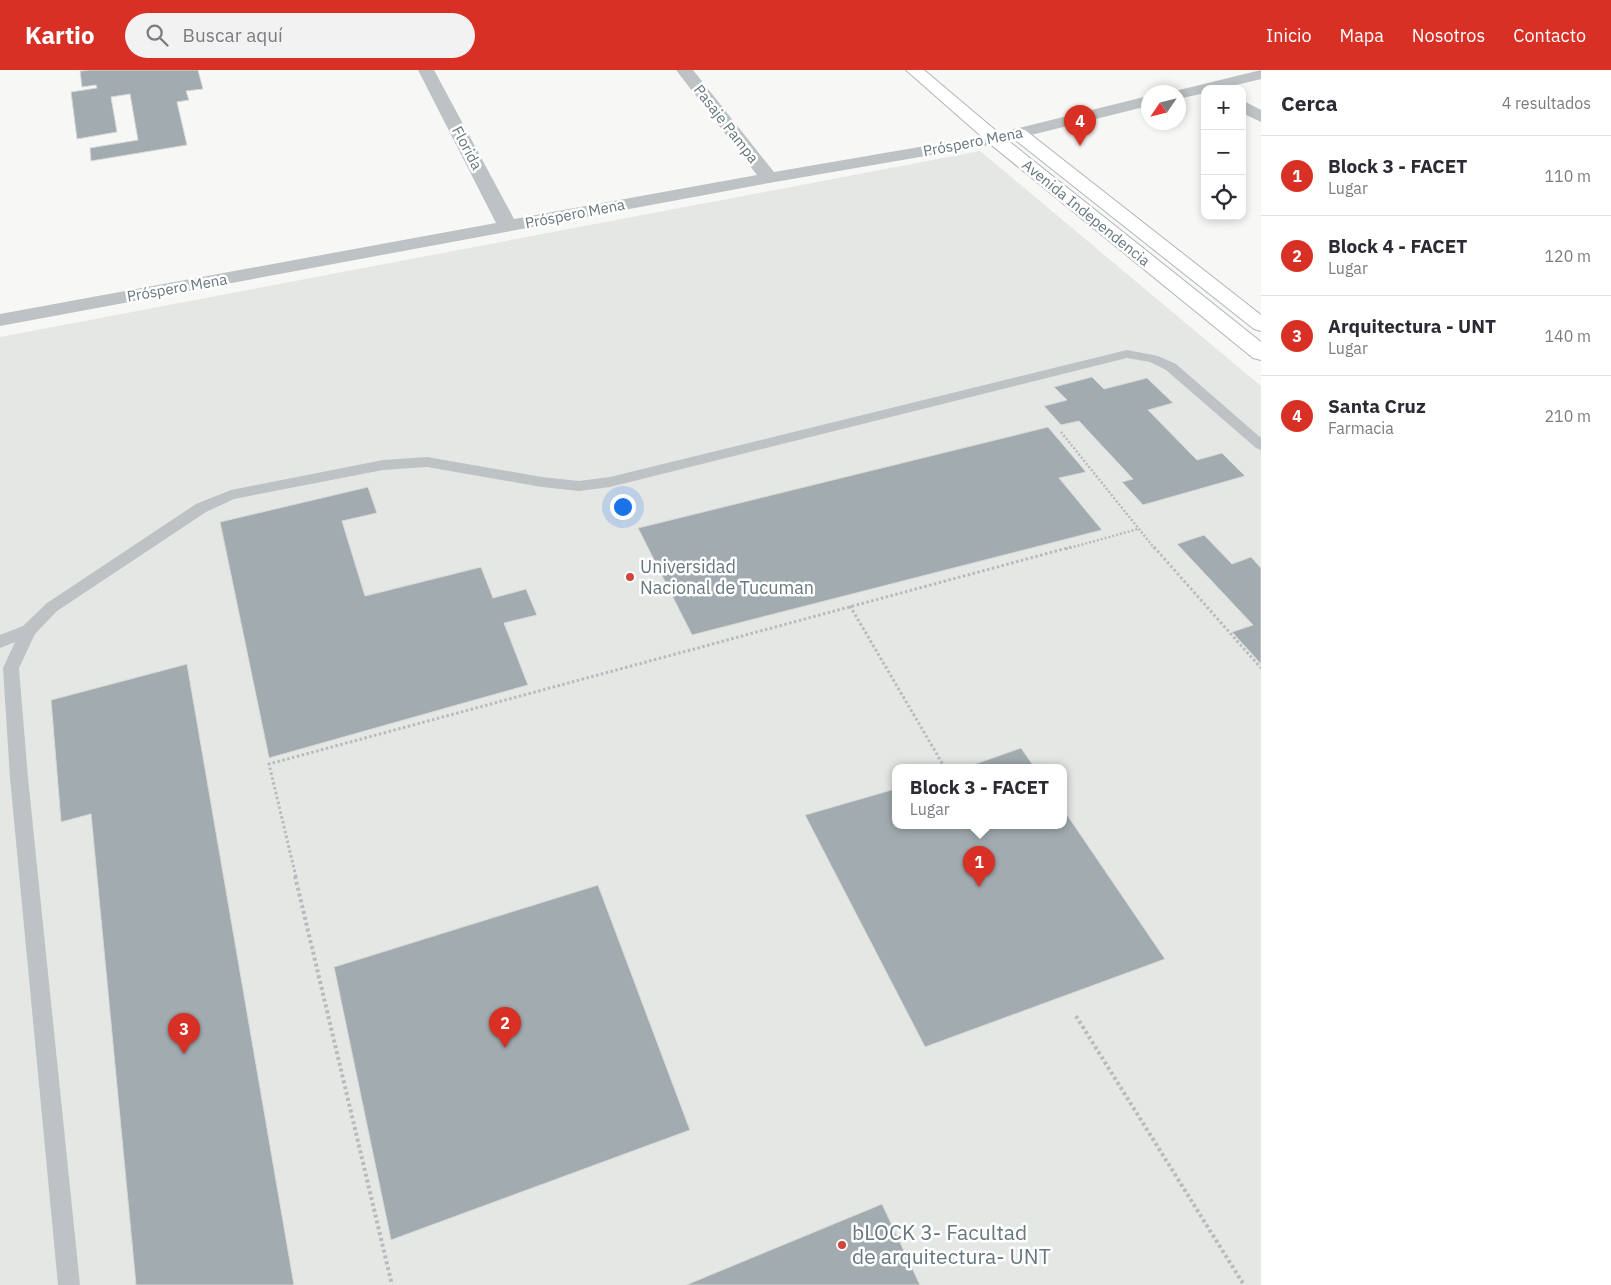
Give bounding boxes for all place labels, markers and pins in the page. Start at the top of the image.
pin: 4 [1064,105,1096,146]
place label: Universidad Nacional de Tucuman [640,555,814,599]
marker: Universidad Nacional de Tucuman [624,571,636,583]
pin: 1 [963,846,995,887]
pin: 2 [489,1007,521,1048]
pin: 3 [168,1013,200,1054]
place label: bLOCK 3- Facultad de arquitectura- UNT [852,1218,1051,1270]
marker: bLOCK 3- Facultad de arquitectura- UNT [836,1239,848,1251]

